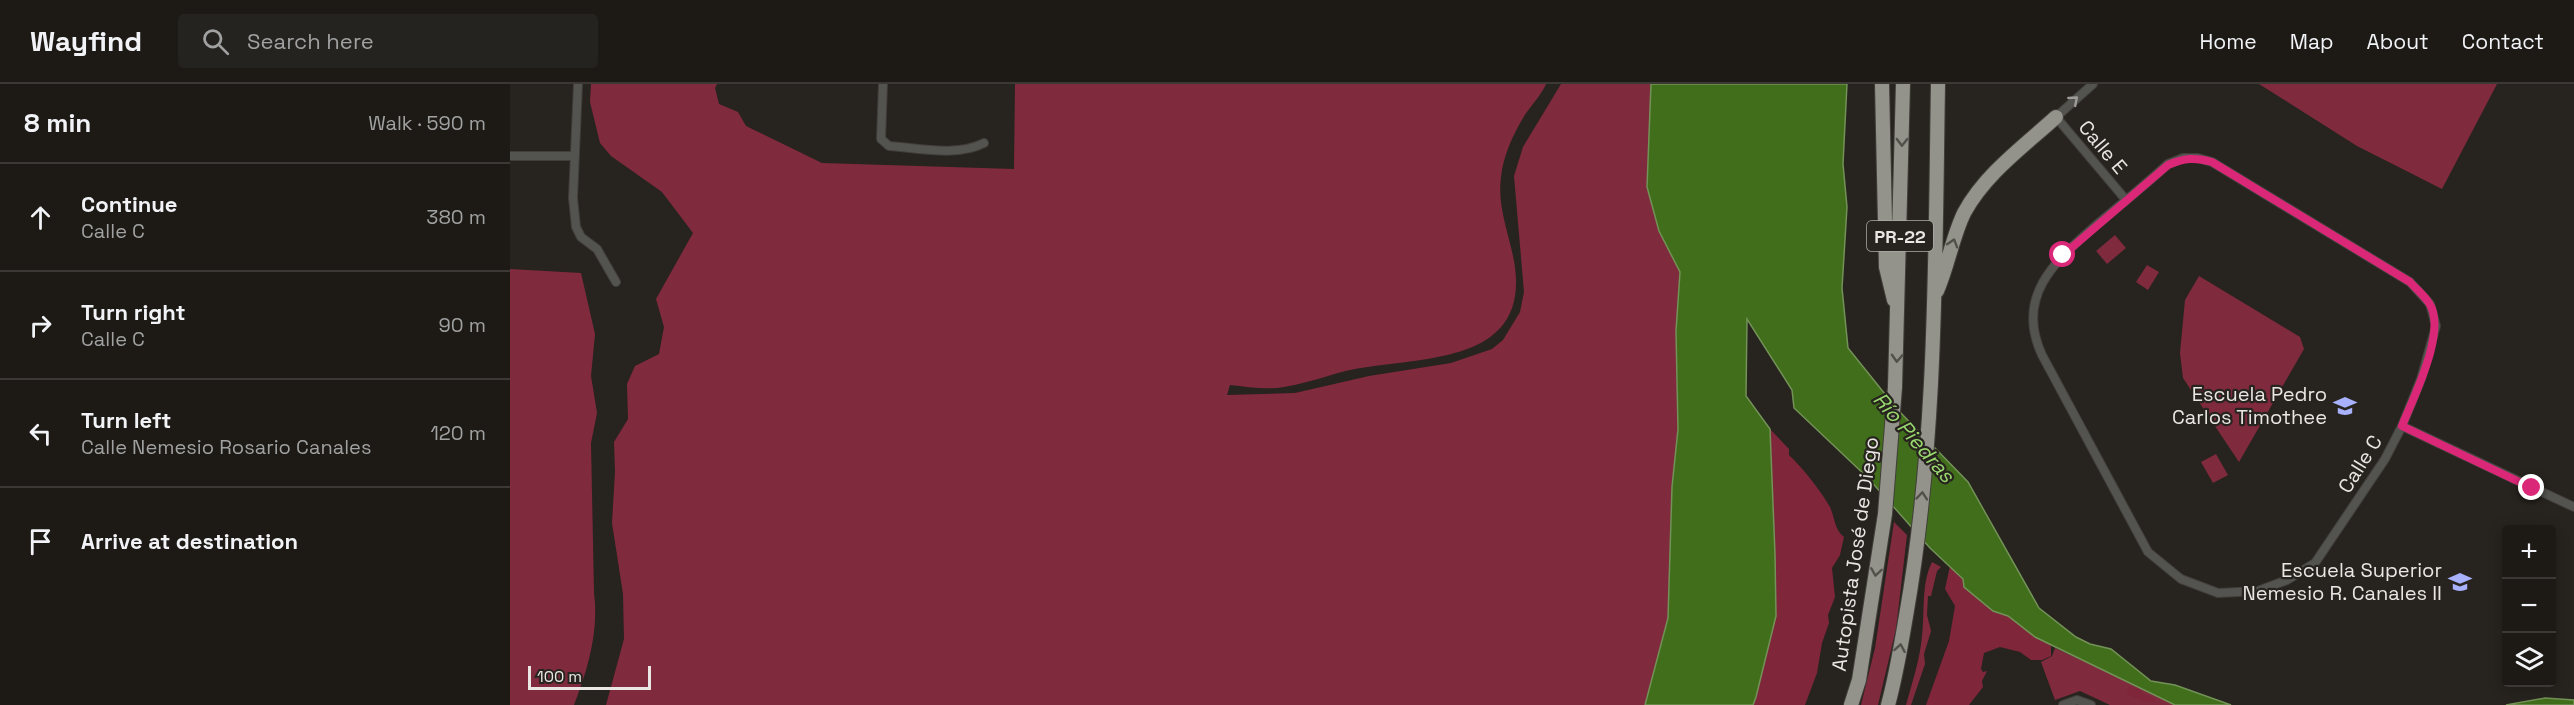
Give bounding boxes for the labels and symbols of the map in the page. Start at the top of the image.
one-way arrow [2067,96,2078,107]
street label: Calle E [2073,115,2133,179]
one-way arrow [1896,138,1908,147]
road number: PR-22 [1867,221,1933,251]
one-way arrow [1946,238,1958,249]
route start [2049,241,2075,267]
one-way arrow [1890,354,1903,363]
place label: Escuela Pedro Carlos Timothee [2172,381,2327,430]
water label: Río Piedras [1867,386,1961,488]
school or university icon: Escuela Pedro Carlos Timothee [2332,393,2358,419]
street label: Calle C [2332,430,2388,498]
street label: Autopista José de Diego [1826,435,1884,673]
route end [2518,474,2544,500]
one-way arrow [1915,492,1928,501]
place label: Escuela Superior Nemesio R. Canales II [2242,557,2442,606]
one-way arrow [1870,567,1882,576]
school or university icon: Escuela Superior Nemesio R. Canales II [2447,569,2473,595]
one-way arrow [1893,643,1906,653]
scale bar [528,663,651,690]

